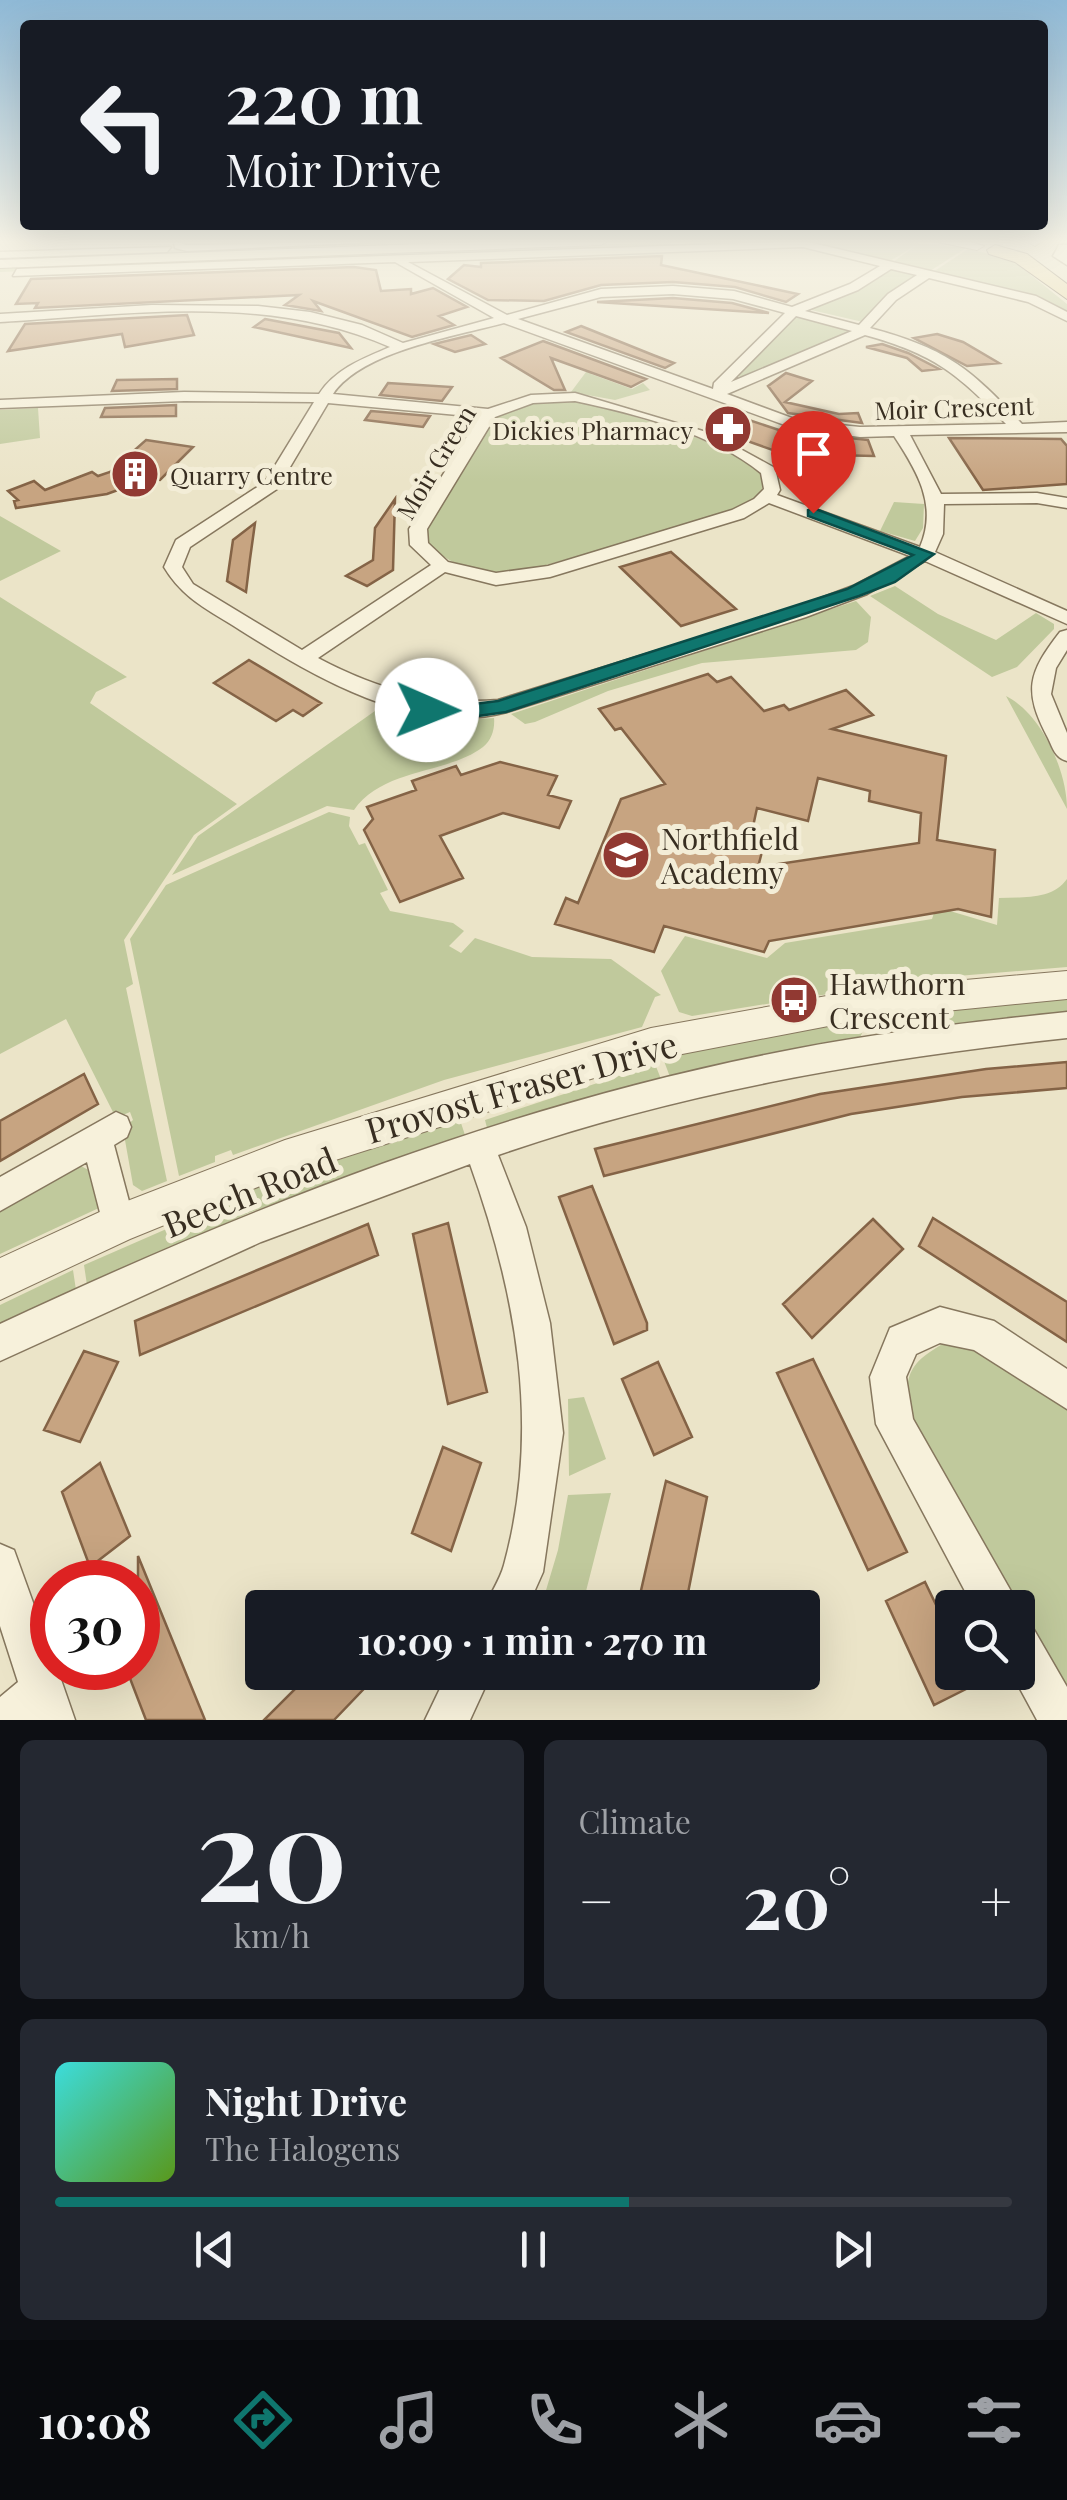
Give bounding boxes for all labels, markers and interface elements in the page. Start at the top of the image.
text: 220 m [225,48,423,142]
icon: left [60,60,190,190]
text: Moir Drive [225,138,442,198]
street label: Moir Crescent [874,388,1035,426]
street label: Moir Green [388,399,482,525]
pharmacy icon: Dickies Pharmacy [702,403,754,455]
pin [771,411,856,514]
place label: Dickies Pharmacy [492,413,693,446]
icon: arrive [786,426,841,481]
building icon: Quarry Centre [109,448,161,500]
place label: Quarry Centre [170,458,333,491]
position arrow [375,658,479,762]
place label: Northfield Academy [660,818,799,892]
school or university icon: Northfield Academy [600,829,652,881]
place label: Hawthorn Crescent [829,963,965,1037]
bus stop icon: Hawthorn Crescent [768,974,820,1026]
street label: Provost Fraser Drive [360,1019,682,1153]
street label: Beech Road [155,1135,343,1247]
speed limit sign: 30 [30,1560,160,1690]
map controls [935,1590,1035,1690]
button: search [935,1590,1035,1690]
text: 10:09 · 1 min · 270 m [358,1614,707,1665]
text: 20 [196,1761,348,1935]
text: Climate [579,1799,691,1842]
text: 20° [743,1848,851,1948]
text: − [579,1862,614,1936]
text: + [980,1862,1012,1936]
text: km/h [233,1913,310,1956]
text: Night Drive [205,2075,407,2126]
text: The Halogens [205,2126,400,2169]
icon: previous [187,2222,242,2277]
icon: pause [506,2222,561,2277]
icon: next [825,2222,880,2277]
icon: directions [228,2385,298,2455]
icon: music [374,2385,444,2455]
icon: phone [520,2385,590,2455]
icon: climate [666,2385,736,2455]
icon: car [813,2385,883,2455]
icon: filters [959,2385,1029,2455]
text: 10:08 [38,2390,152,2450]

